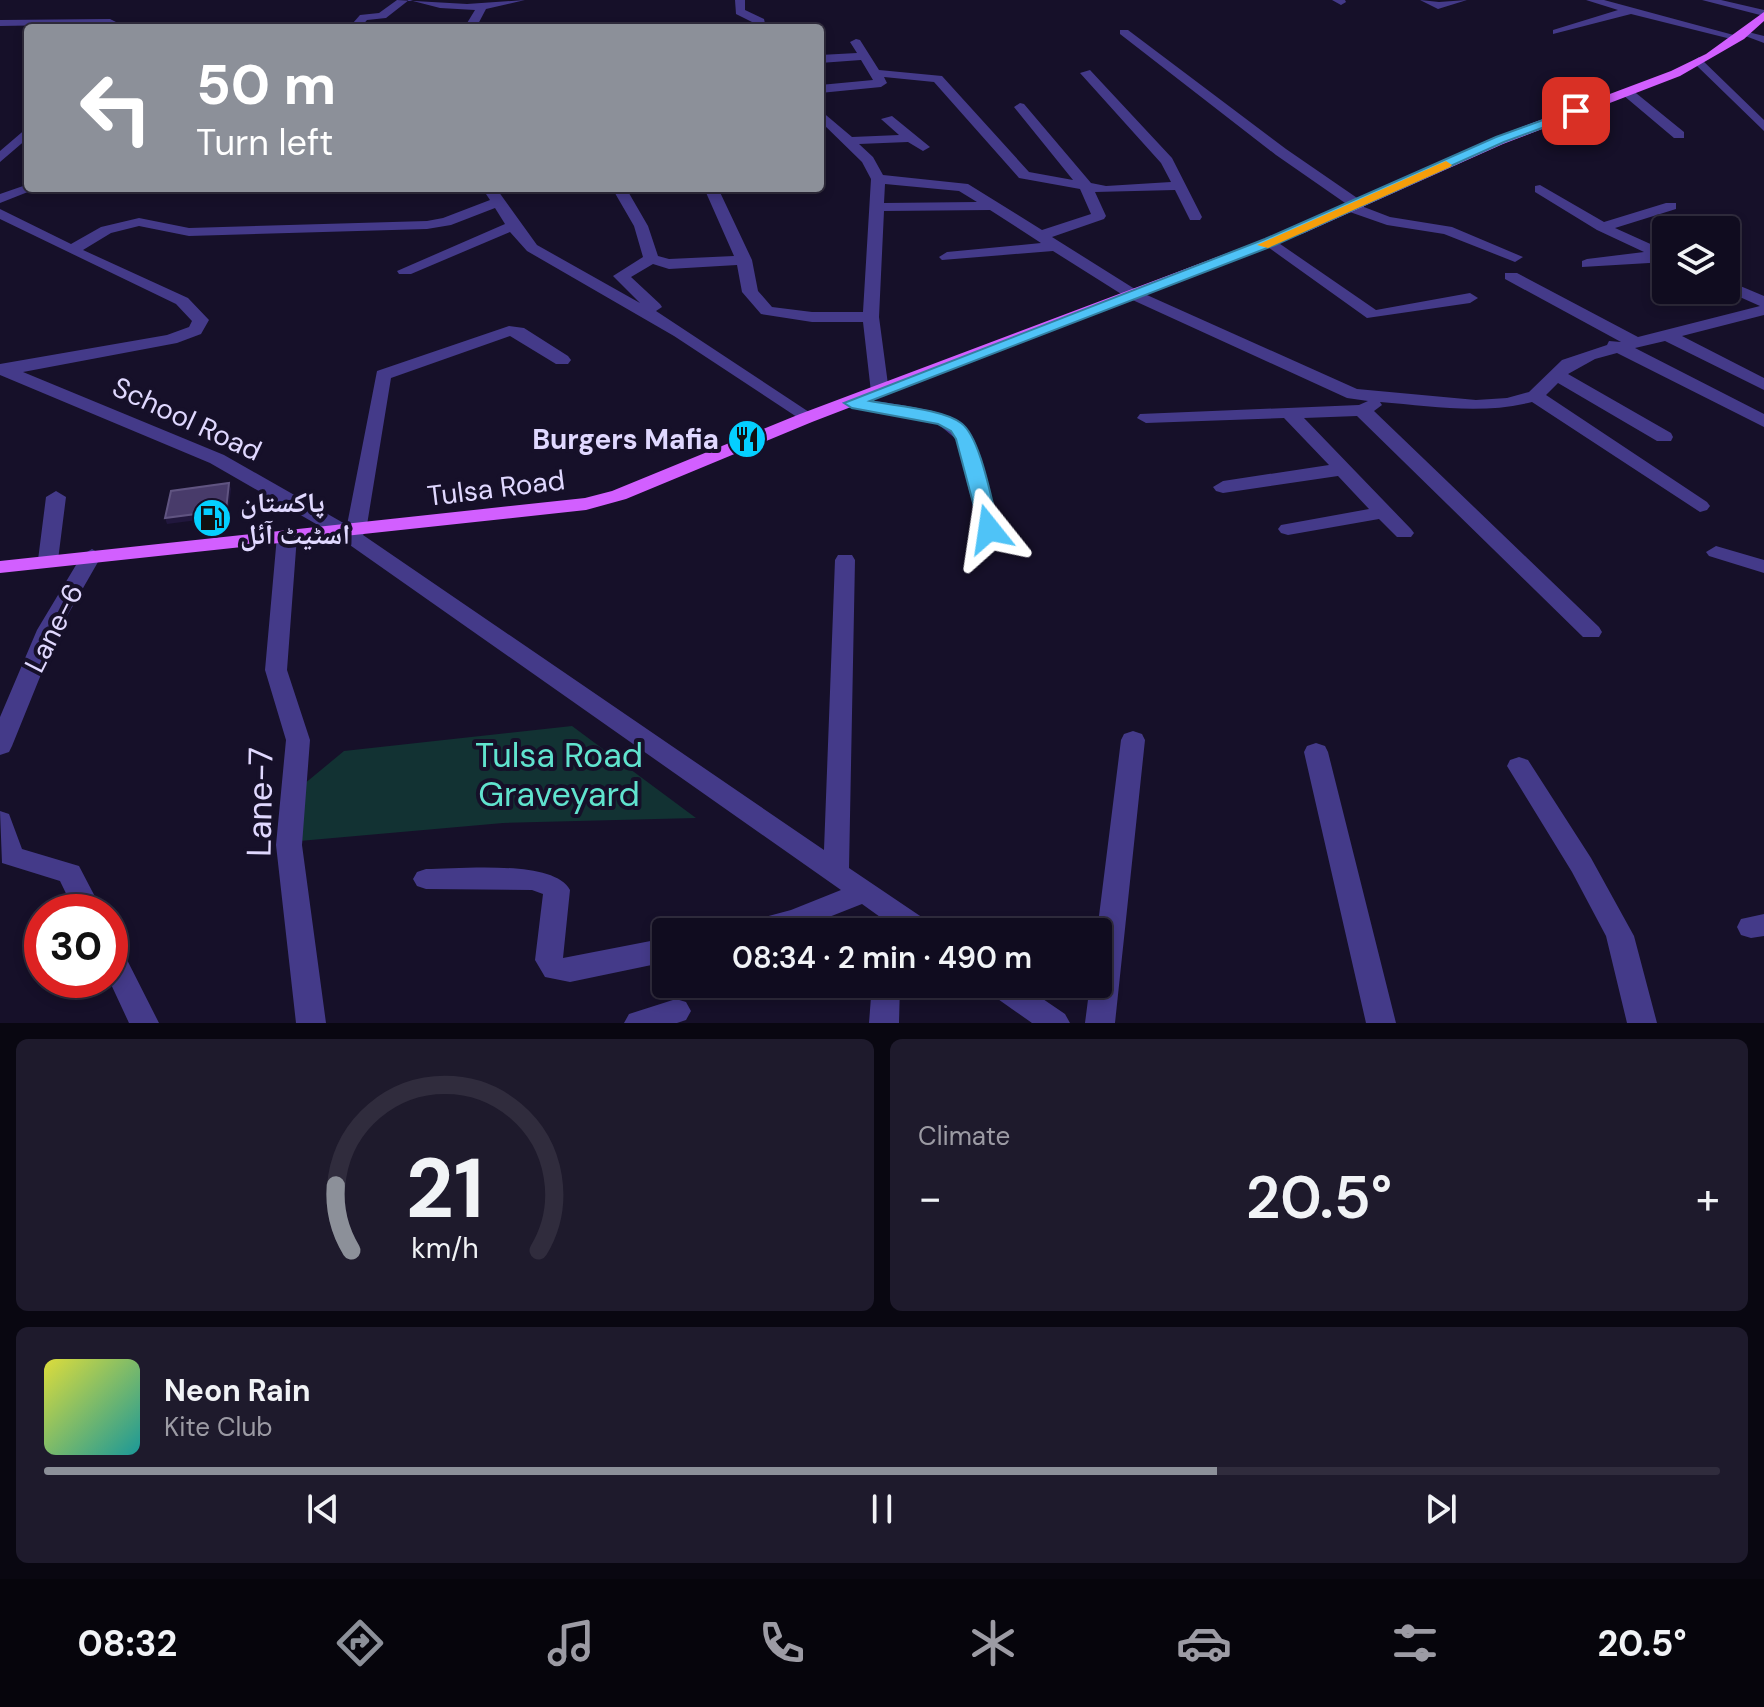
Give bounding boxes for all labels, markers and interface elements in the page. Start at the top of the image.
text: 50 m [196,48,336,121]
icon: left [64,56,168,160]
pin [1542,77,1610,145]
icon: arrive [1554,89,1598,133]
text: Turn left [196,119,333,166]
map controls [1652,216,1740,304]
button: layers [1652,216,1740,304]
street label: School Road [106,368,268,470]
restaurant icon: Burgers Mafia [726,418,768,460]
place label: Burgers Mafia [532,421,719,458]
street label: Tulsa Road [425,461,567,515]
place label: پاکستان اسٹیٹ آئل [240,484,350,553]
position arrow [947,487,1031,571]
fuel station icon: پاکستان اسٹیٹ آئل [191,497,233,539]
street label: Lane-6 [16,577,92,679]
park label: Tulsa Road Graveyard [475,733,643,817]
street label: Lane-7 [237,747,283,857]
speed limit sign: 30 [24,894,128,998]
text: 08:34 · 2 min · 490 m [732,938,1032,977]
text: Climate [918,1119,1010,1153]
text: 21 [406,1134,484,1243]
text: 20.5° [1246,1158,1392,1237]
text: − [918,1169,942,1227]
text: + [1696,1169,1720,1227]
text: km/h [411,1230,479,1267]
text: Neon Rain [164,1371,310,1410]
text: Kite Club [164,1410,273,1444]
icon: previous [301,1487,345,1531]
icon: pause [860,1487,904,1531]
icon: next [1419,1487,1463,1531]
icon: directions [332,1615,388,1671]
icon: music [543,1615,599,1671]
icon: phone [754,1615,810,1671]
icon: climate [965,1615,1021,1671]
icon: car [1176,1615,1232,1671]
icon: filters [1387,1615,1443,1671]
text: 08:32 [77,1620,177,1667]
text: 20.5° [1597,1620,1687,1667]

